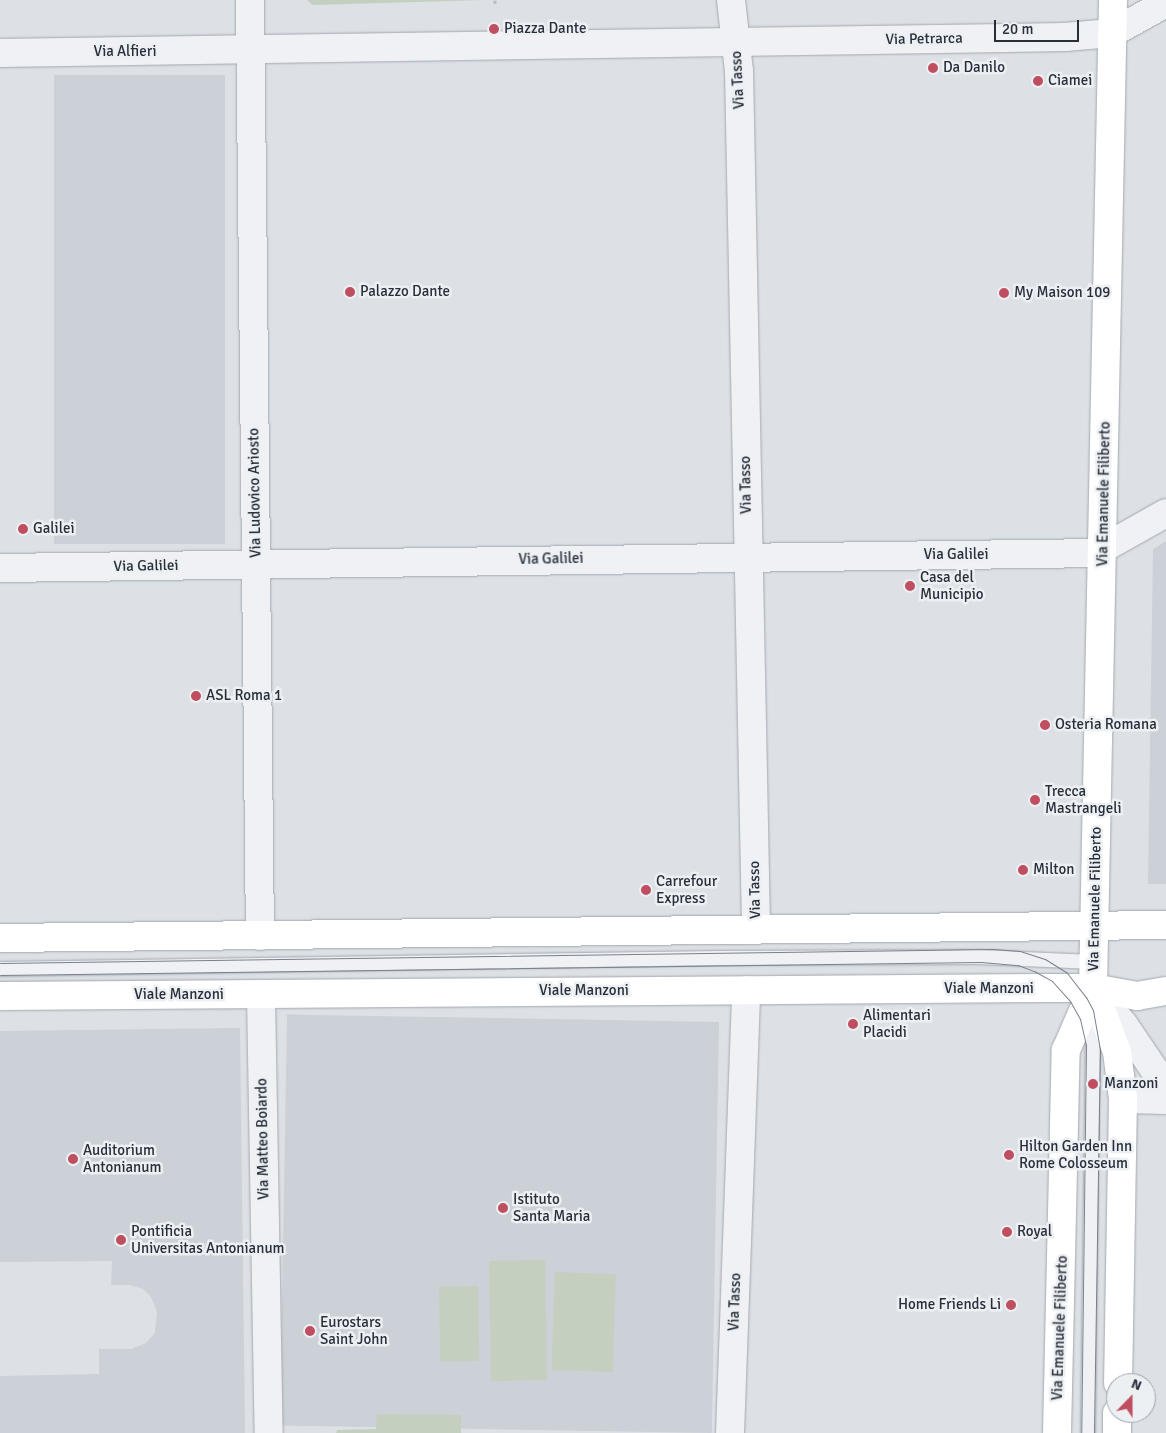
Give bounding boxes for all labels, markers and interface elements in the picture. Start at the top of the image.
scale bar [996,10,1081,42]
place label: Piazza Dante [504,20,586,38]
text: 20 m [1002,20,1033,38]
marker: Piazza Dante [488,23,500,35]
street label: Via Petrarca [885,29,963,49]
street label: Via Alfieri [94,43,156,61]
street label: Via Tasso [727,50,749,110]
place label: Da Danilo [943,59,1005,77]
marker: Da Danilo [927,62,939,74]
place label: Ciamei [1048,72,1092,90]
marker: Ciamei [1032,75,1044,87]
place label: Palazzo Dante [360,283,450,301]
place label: My Maison 109 [1014,284,1110,302]
marker: Palazzo Dante [344,286,356,298]
marker: My Maison 109 [998,287,1010,299]
street label: Via Emanuele Filiberto [1094,421,1114,567]
street label: Via Ludovico Ariosto [245,428,265,558]
street label: Via Tasso [736,456,756,514]
place label: Galilei [33,520,74,538]
marker: Galilei [17,523,29,535]
street label: Via Galilei [923,546,989,564]
street label: Via Galilei [518,549,584,569]
street label: Via Galilei [113,556,179,576]
place label: Casa del Municipio [920,568,984,603]
marker: Casa del Municipio [904,580,916,592]
place label: ASL Roma 1 [206,687,282,705]
marker: ASL Roma 1 [190,690,202,702]
place label: Osteria Romana [1055,716,1157,734]
marker: Osteria Romana [1039,719,1051,731]
place label: Trecca Mastrangeli [1045,782,1122,817]
marker: Trecca Mastrangeli [1029,794,1041,806]
street label: Via Emanuele Filiberto [1085,826,1105,972]
street label: Via Tasso [745,861,765,919]
place label: Milton [1033,861,1074,879]
marker: Milton [1017,864,1029,876]
place label: Carrefour Express [656,872,717,907]
marker: Carrefour Express [640,884,652,896]
street label: Viale Manzoni [944,980,1034,998]
street label: Viale Manzoni [539,982,629,1000]
street label: Viale Manzoni [134,986,224,1004]
place label: Alimentari Placidi [863,1006,931,1041]
marker: Alimentari Placidi [847,1018,859,1030]
place label: Manzoni [1104,1075,1158,1093]
marker: Manzoni [1086,1077,1100,1091]
street label: Via Matteo Boiardo [253,1078,273,1200]
place label: Hilton Garden Inn Rome Colosseum [1019,1137,1132,1172]
place label: Auditorium Antonianum [83,1141,161,1176]
marker: Hilton Garden Inn Rome Colosseum [1003,1149,1015,1161]
marker: Auditorium Antonianum [67,1153,79,1165]
place label: Istituto Santa Maria [513,1190,590,1225]
marker: Istituto Santa Maria [497,1202,509,1214]
place label: Pontificia Universitas Antonianum [131,1222,285,1257]
place label: Royal [1017,1223,1052,1241]
marker: Royal [1001,1226,1013,1238]
marker: Pontificia Universitas Antonianum [115,1234,127,1246]
street label: Via Emanuele Filiberto [1048,1255,1072,1401]
street label: Via Tasso [725,1273,745,1331]
place label: Home Friends Li [898,1296,1001,1314]
marker: Home Friends Li [1005,1299,1017,1311]
place label: Eurostars Saint John [320,1313,388,1348]
marker: Eurostars Saint John [304,1325,316,1337]
north arrow [1106,1373,1156,1423]
text: N [1129,1375,1144,1394]

